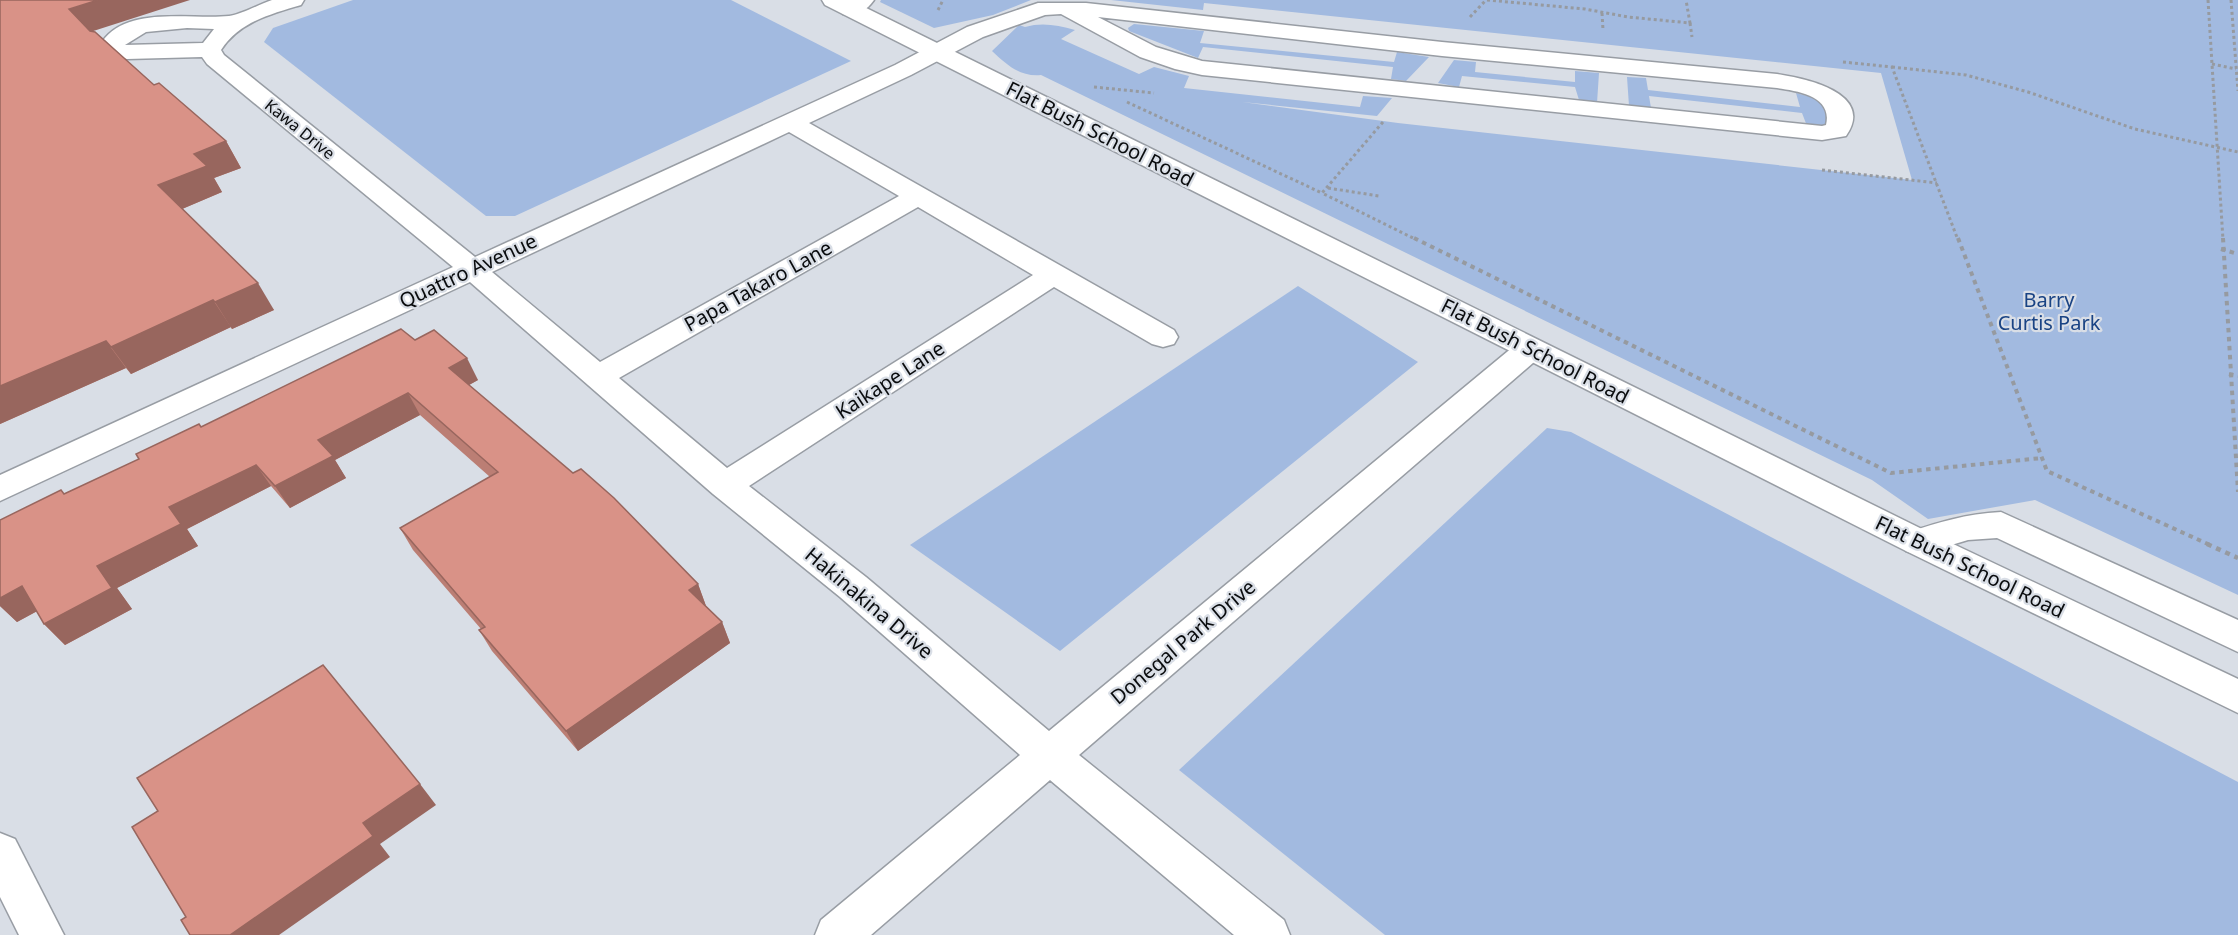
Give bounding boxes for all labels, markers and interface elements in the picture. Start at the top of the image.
street label: Flat Bush School Road [1002,74,1199,193]
street label: Kawa Drive [260,94,340,164]
street label: Quattro Avenue [395,227,541,314]
street label: Papa Takaro Lane [679,234,837,337]
park label: Barry Curtis Park [1998,286,2101,336]
street label: Flat Bush School Road [1437,291,1634,410]
street label: Kaikape Lane [830,334,949,425]
street label: Flat Bush School Road [1871,509,2069,624]
street label: Hakinakina Drive [800,541,939,664]
street label: Donegal Park Drive [1105,573,1261,710]

